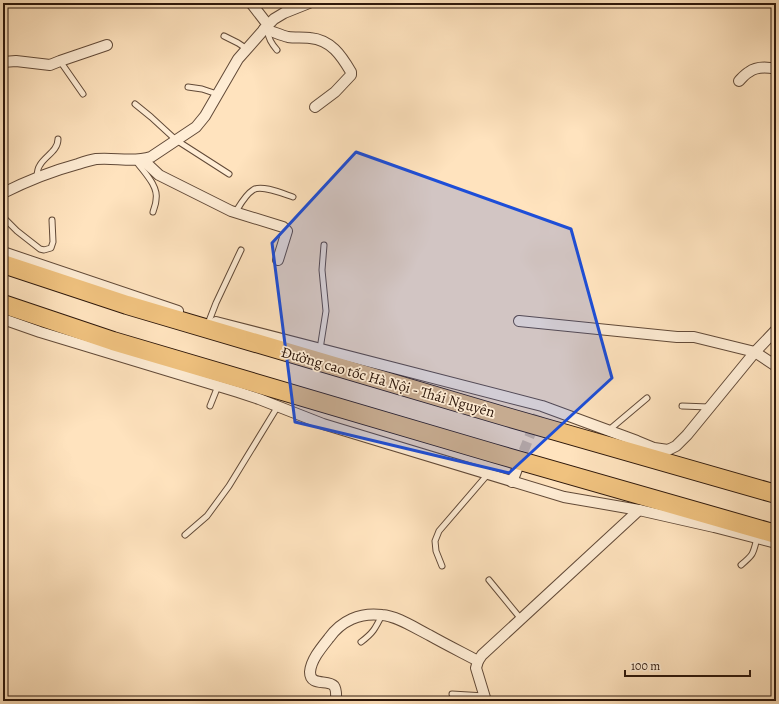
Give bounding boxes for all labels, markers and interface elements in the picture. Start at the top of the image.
street label: Đường cao tốc Hà Nội - Thái Nguyên [279,342,497,422]
scale bar [625,652,750,678]
text: 100 m [631,658,660,674]

